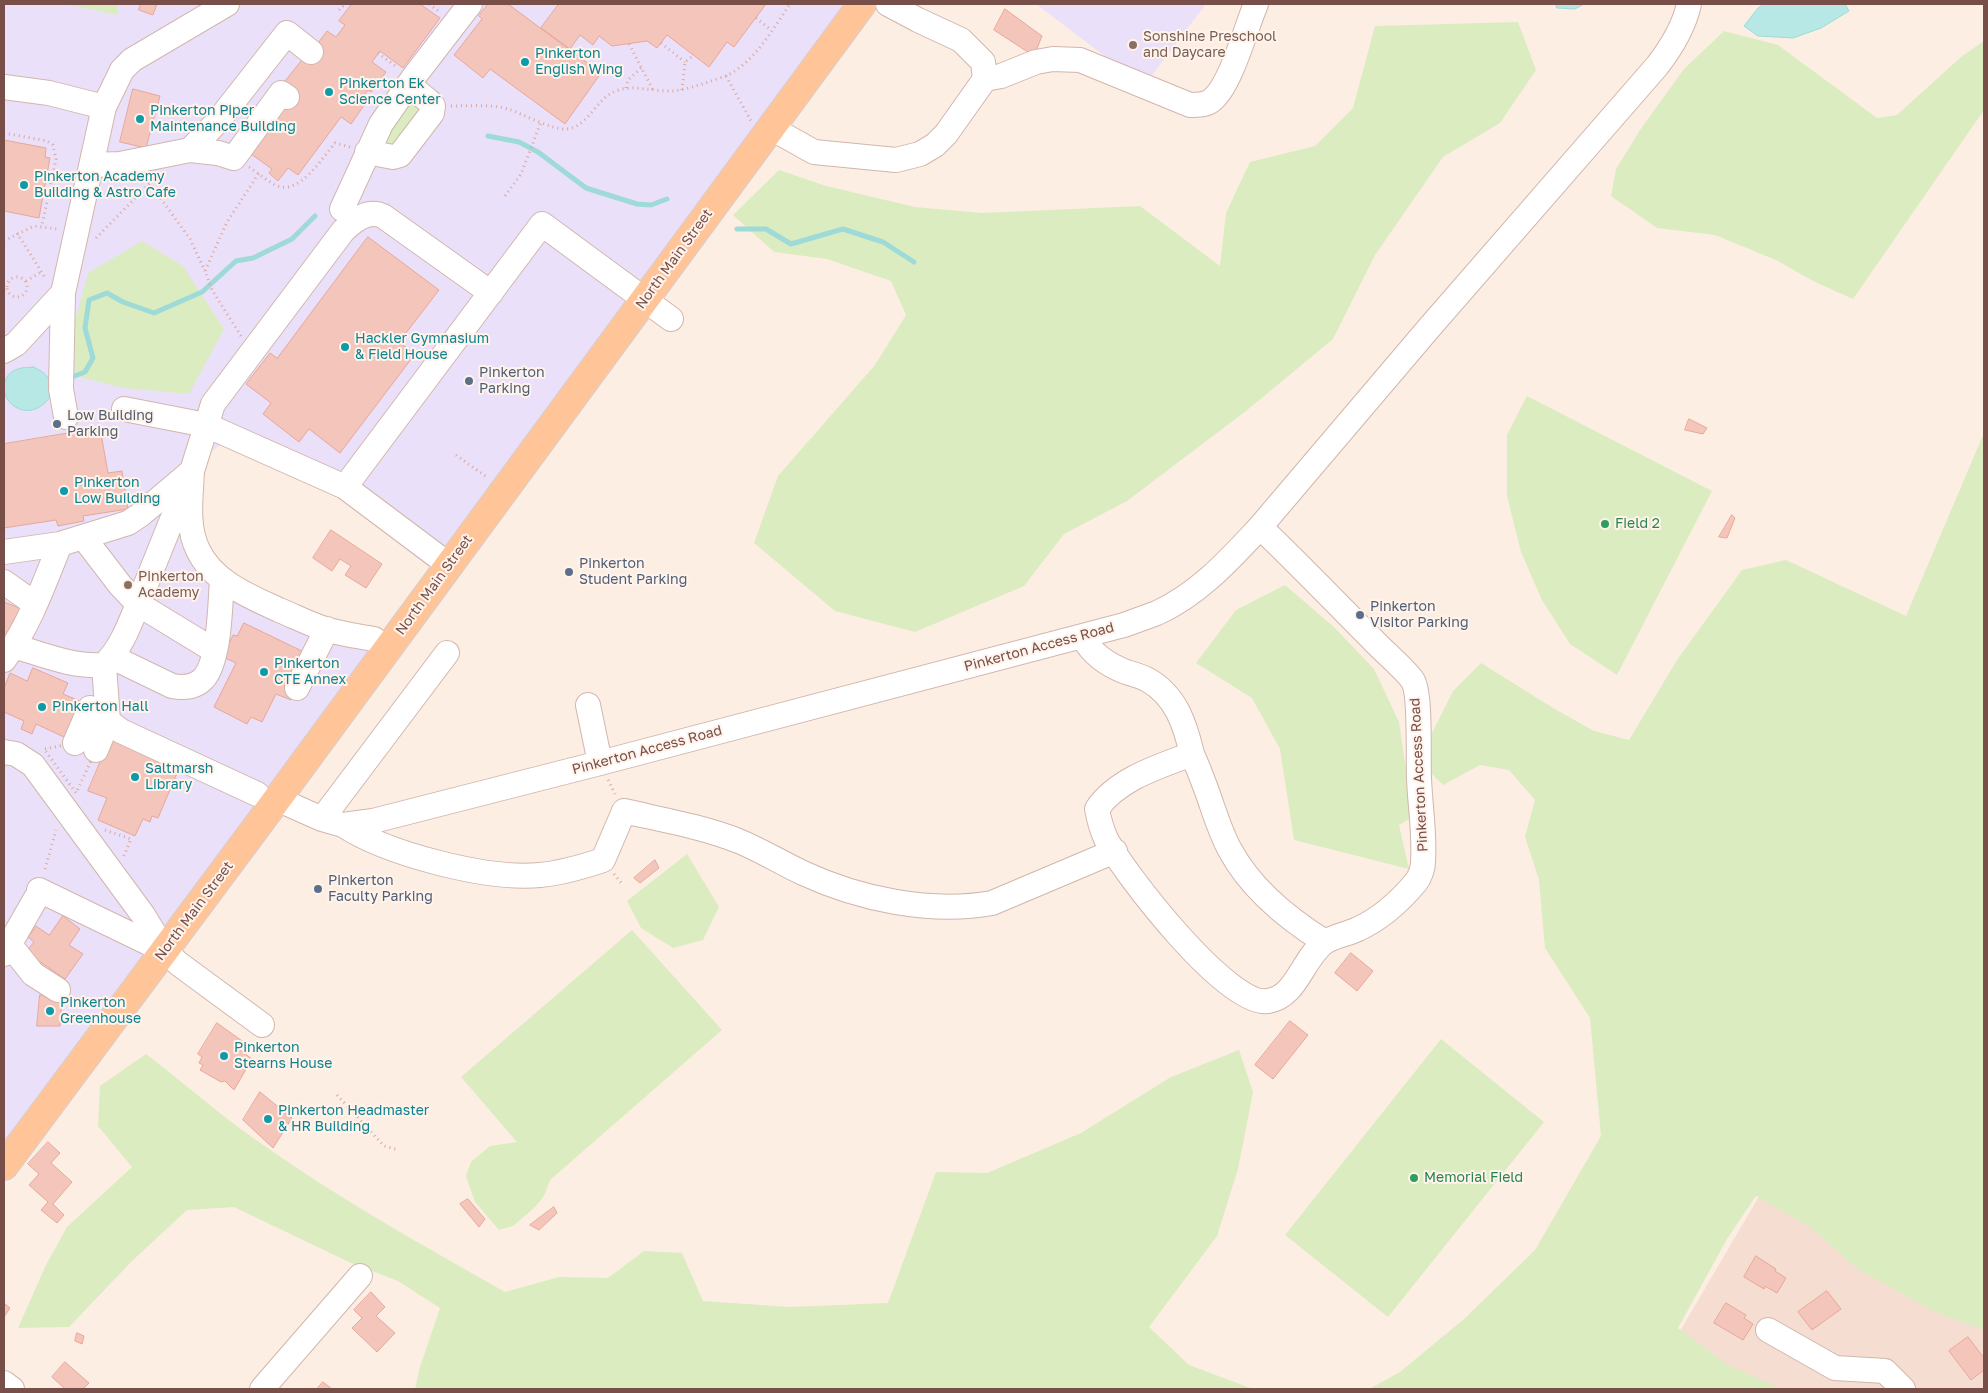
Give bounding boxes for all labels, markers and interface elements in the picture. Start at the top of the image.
place label: Sonshine Preschool and Daycare [1143,29,1277,62]
marker: Sonshine Preschool and Daycare [1127,39,1139,51]
place label: Pinkerton English Wing [535,46,623,78]
marker: Pinkerton English Wing [519,56,531,68]
place label: Pinkerton Ek Science Center [339,76,441,108]
marker: Pinkerton Ek Science Center [323,86,335,98]
place label: Pinkerton Piper Maintenance Building [150,103,296,136]
marker: Pinkerton Piper Maintenance Building [134,113,146,125]
place label: Pinkerton Academy Building & Astro Cafe [34,169,176,202]
marker: Pinkerton Academy Building & Astro Cafe [18,179,30,191]
street label: North Main Street [632,206,716,312]
place label: Hackler Gymnasium & Field House [355,331,489,364]
marker: Hackler Gymnasium & Field House [339,341,351,353]
place label: Pinkerton Parking [479,365,545,398]
marker: Pinkerton Parking [463,375,475,387]
place label: Low Building Parking [67,408,153,441]
marker: Low Building Parking [51,418,63,430]
place label: Pinkerton Low Building [74,475,160,508]
marker: Pinkerton Low Building [58,485,70,497]
place label: Field 2 [1615,516,1660,532]
marker: Field 2 [1599,518,1611,530]
street label: North Main Street [392,532,476,638]
place label: Pinkerton Student Parking [579,556,687,588]
marker: Pinkerton Student Parking [563,566,575,578]
place label: Pinkerton Academy [138,569,204,602]
marker: Pinkerton Academy [122,579,134,591]
place label: Pinkerton Visitor Parking [1370,599,1469,632]
marker: Pinkerton Visitor Parking [1354,609,1366,621]
street label: Pinkerton Access Road [962,619,1116,675]
place label: Pinkerton CTE Annex [274,656,346,689]
marker: Pinkerton CTE Annex [258,666,270,678]
street label: Pinkerton Access Road [1407,697,1431,853]
place label: Pinkerton Hall [52,699,149,715]
marker: Pinkerton Hall [36,701,48,713]
street label: Pinkerton Access Road [570,722,724,778]
place label: Saltmarsh Library [145,761,213,794]
marker: Saltmarsh Library [129,771,141,783]
street label: North Main Street [151,858,237,964]
place label: Pinkerton Faculty Parking [328,873,433,906]
marker: Pinkerton Faculty Parking [312,883,324,895]
place label: Pinkerton Greenhouse [60,995,141,1028]
marker: Pinkerton Greenhouse [44,1005,56,1017]
place label: Pinkerton Stearns House [234,1040,332,1072]
marker: Pinkerton Stearns House [218,1050,230,1062]
place label: Pinkerton Headmaster & HR Building [278,1103,429,1136]
marker: Pinkerton Headmaster & HR Building [262,1113,274,1125]
place label: Memorial Field [1424,1170,1523,1186]
marker: Memorial Field [1408,1172,1420,1184]

